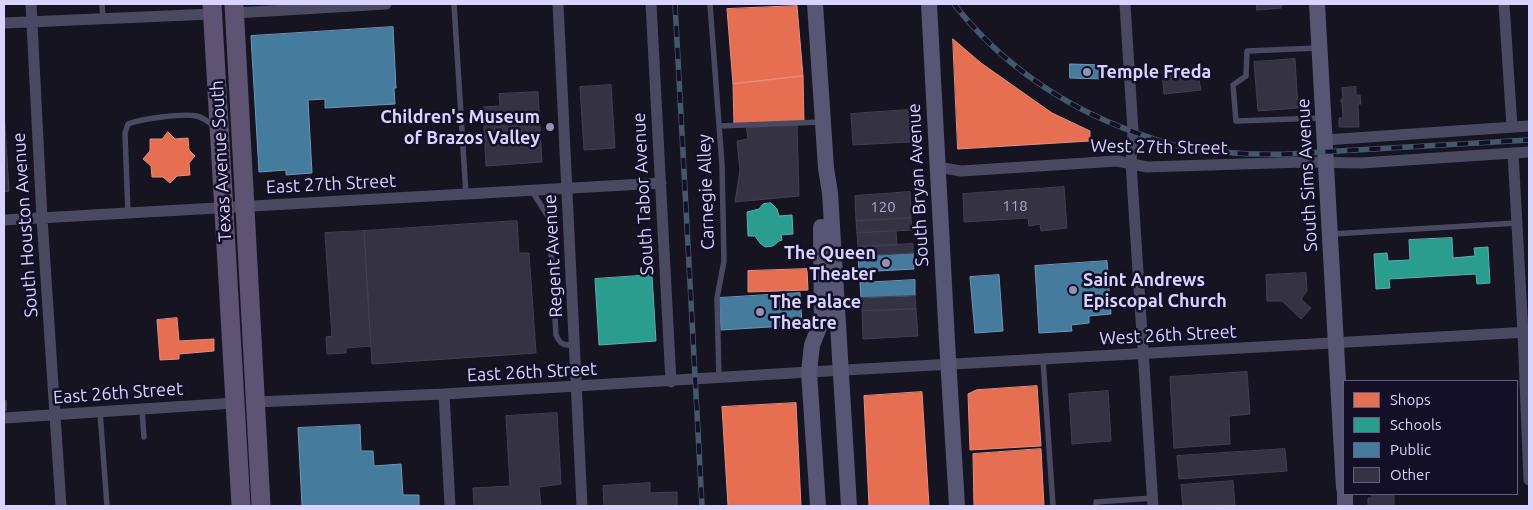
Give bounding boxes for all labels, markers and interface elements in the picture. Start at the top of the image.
place label: Temple Freda [1097,61,1211,83]
marker: Temple Freda [1081,66,1093,78]
street label: Texas Avenue South [206,80,236,242]
street label: South Sims Avenue [1292,98,1322,252]
street label: South Bryan Avenue [903,103,933,267]
place label: Children's Museum of Brazos Valley [380,106,540,148]
street label: South Tabor Avenue [628,112,658,276]
marker: Children's Museum of Brazos Valley [544,121,556,133]
street label: South Houston Avenue [8,132,42,318]
street label: Carnegie Alley [693,134,719,250]
street label: West 27th Street [1090,135,1228,159]
street label: East 27th Street [265,170,397,198]
street label: Regent Avenue [539,194,567,318]
house number: 118 [1002,197,1028,215]
house number: 120 [870,198,896,216]
place label: The Queen Theater [784,242,876,284]
marker: The Queen Theater [880,257,892,269]
place label: Saint Andrews Episcopal Church [1083,269,1227,312]
marker: Saint Andrews Episcopal Church [1067,284,1079,296]
place label: The Palace Theatre [770,291,861,334]
marker: The Palace Theatre [754,306,766,318]
street label: West 26th Street [1099,321,1237,349]
street label: East 26th Street [466,358,598,386]
street label: East 26th Street [52,378,184,408]
legend [1343,380,1518,495]
text: Shops [1390,391,1431,408]
text: Schools [1390,416,1441,433]
text: Public [1390,441,1431,458]
text: Other [1390,466,1430,483]

